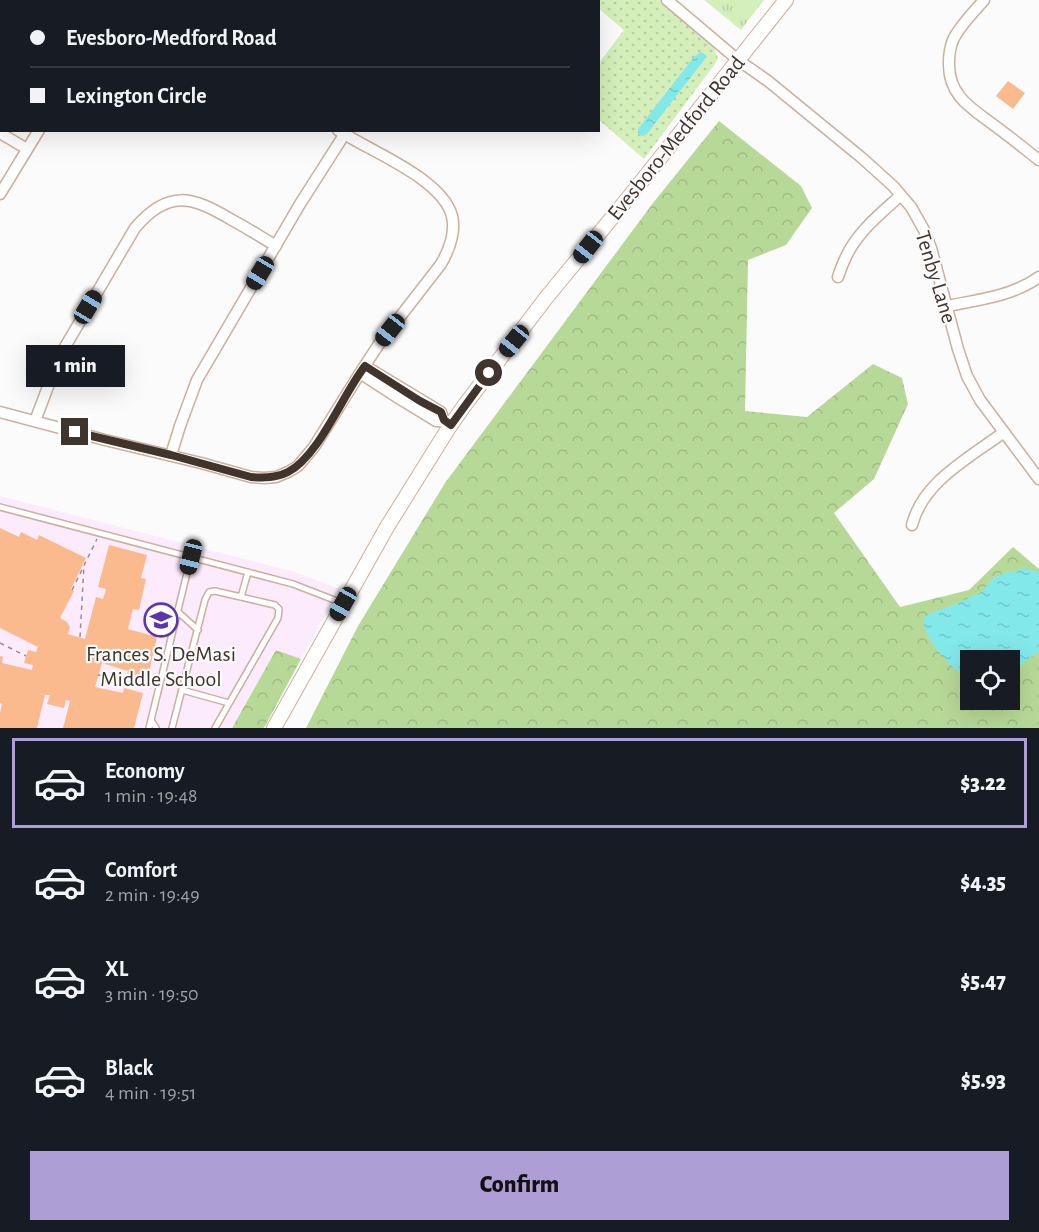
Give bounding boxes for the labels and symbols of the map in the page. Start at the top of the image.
street label: Evesboro-Medford Road [603,52,749,224]
car [570,227,606,267]
street label: Tenby Lane [912,228,960,326]
car [243,253,277,293]
car [71,287,105,327]
car [372,310,408,350]
car [496,321,532,361]
callout: 1 min [26,345,124,387]
route start [475,359,502,386]
route end [61,418,88,445]
car [178,537,204,577]
car [326,584,360,624]
school or university icon: Frances S. DeMasi Middle School [143,602,179,638]
place label: Frances S. DeMasi Middle School [86,643,236,690]

